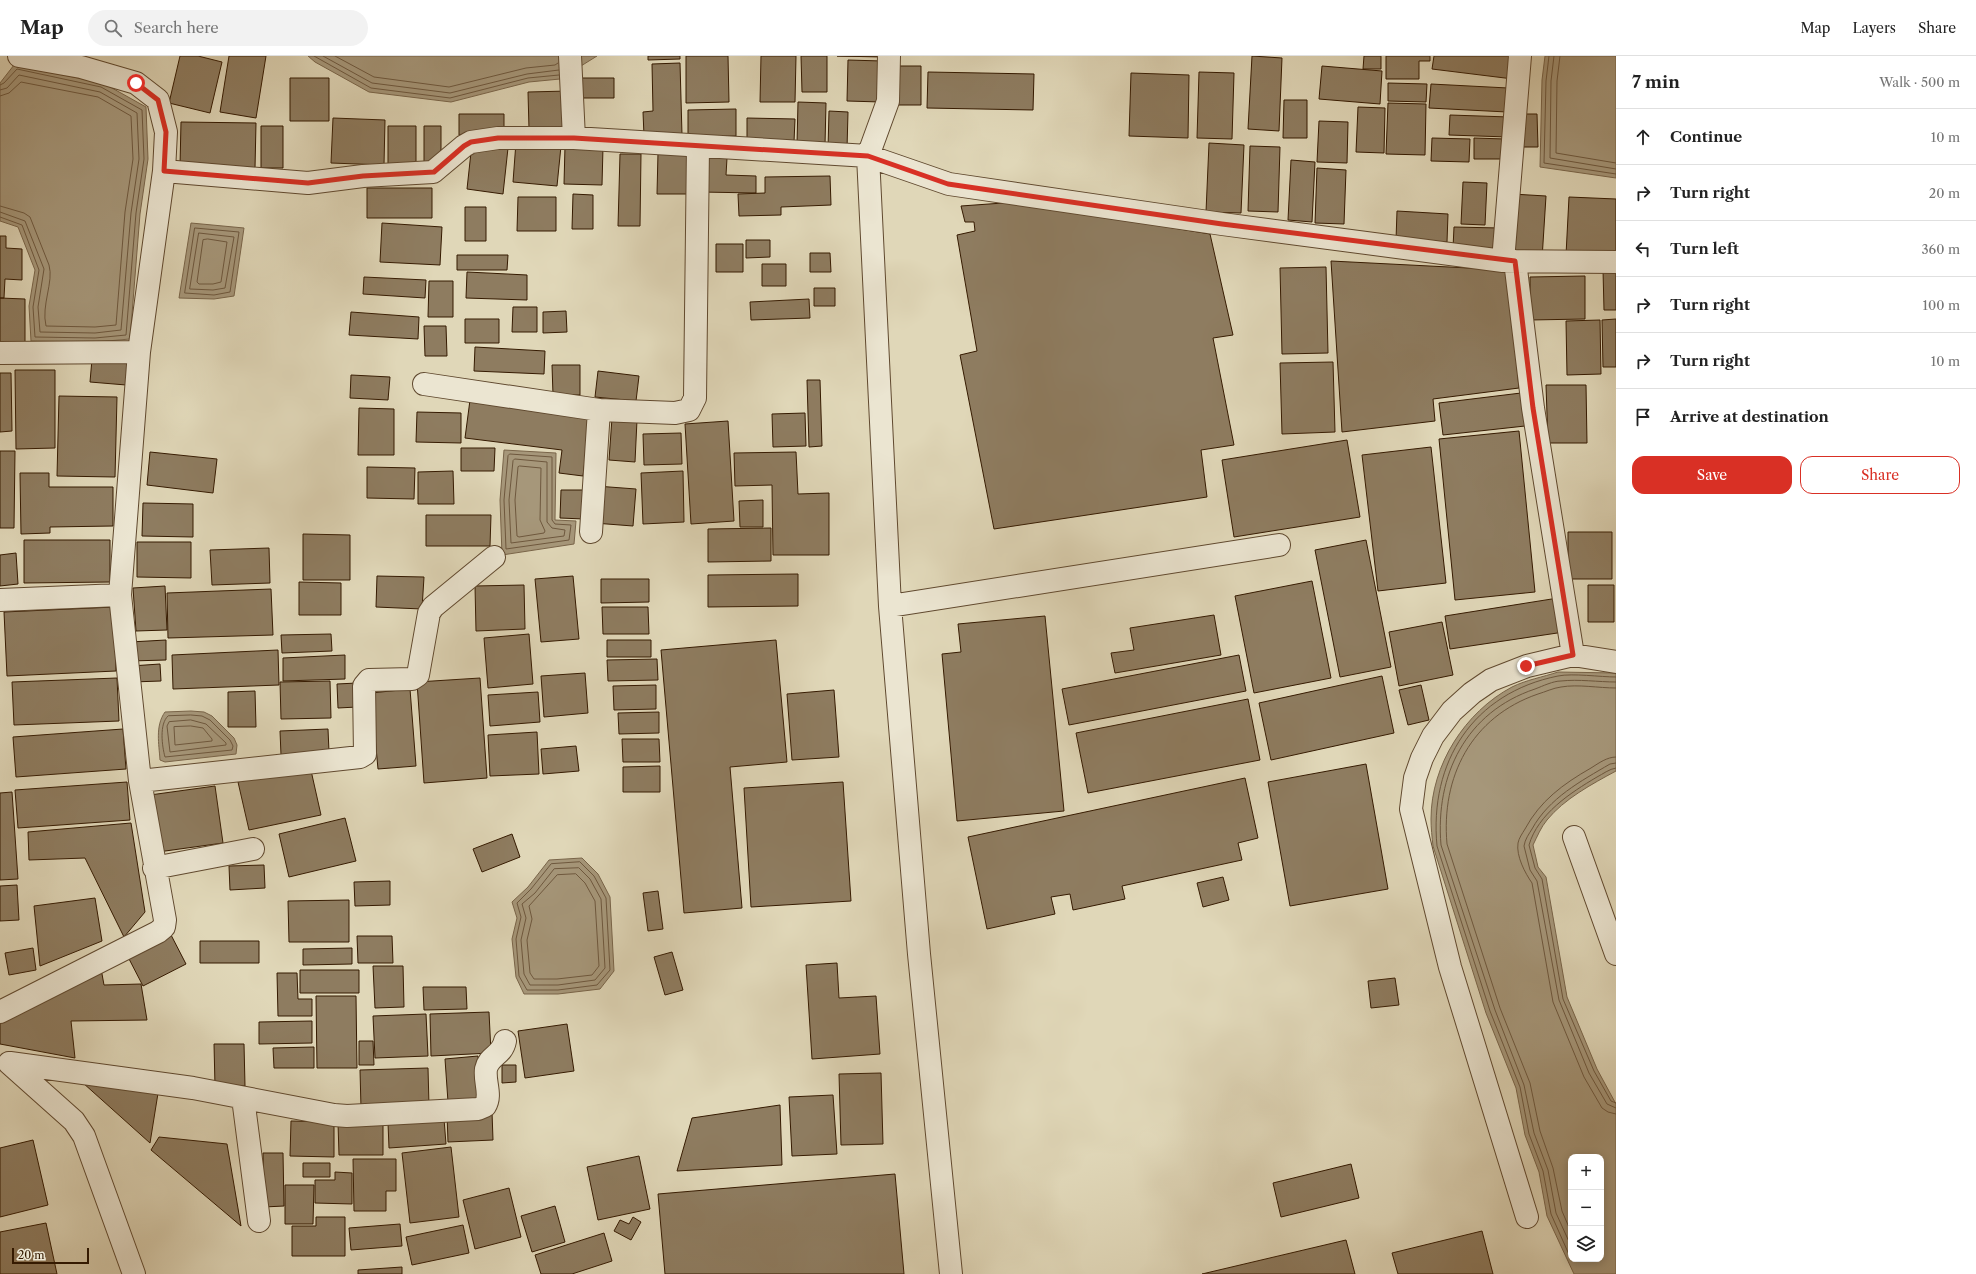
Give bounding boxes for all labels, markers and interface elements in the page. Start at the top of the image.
search box [88,10,368,46]
text: Map [20,16,64,39]
icon: search [102,17,124,39]
text: Search here [134,18,219,37]
text: Map [1800,19,1830,37]
text: Layers [1852,19,1896,37]
text: Share [1918,19,1956,37]
text: 7 min [1632,72,1680,92]
route start [127,74,145,92]
text: Walk · 500 m [1879,74,1960,90]
icon: ahead [1632,126,1654,148]
text: Continue [1670,127,1742,146]
text: 10 m [1931,129,1960,145]
icon: right [1632,182,1654,204]
text: Turn right [1670,183,1750,202]
text: 20 m [1929,185,1960,201]
icon: left [1632,238,1654,260]
text: Turn left [1670,239,1739,258]
text: 360 m [1921,241,1960,257]
icon: right [1632,294,1654,316]
text: Turn right [1670,295,1750,314]
text: 100 m [1922,297,1960,313]
icon: right [1632,350,1654,372]
text: Turn right [1670,351,1750,370]
text: 10 m [1931,353,1960,369]
icon: arrive [1632,406,1654,428]
text: Arrive at destination [1670,407,1829,426]
button: Save [1632,456,1792,494]
button: Share [1800,456,1960,494]
route end [1517,657,1535,675]
map controls [1568,1154,1604,1262]
button: + [1568,1154,1604,1190]
button: − [1568,1190,1604,1226]
button: layers [1568,1226,1604,1262]
scale bar [12,1246,89,1265]
text: 20 m [18,1248,44,1262]

